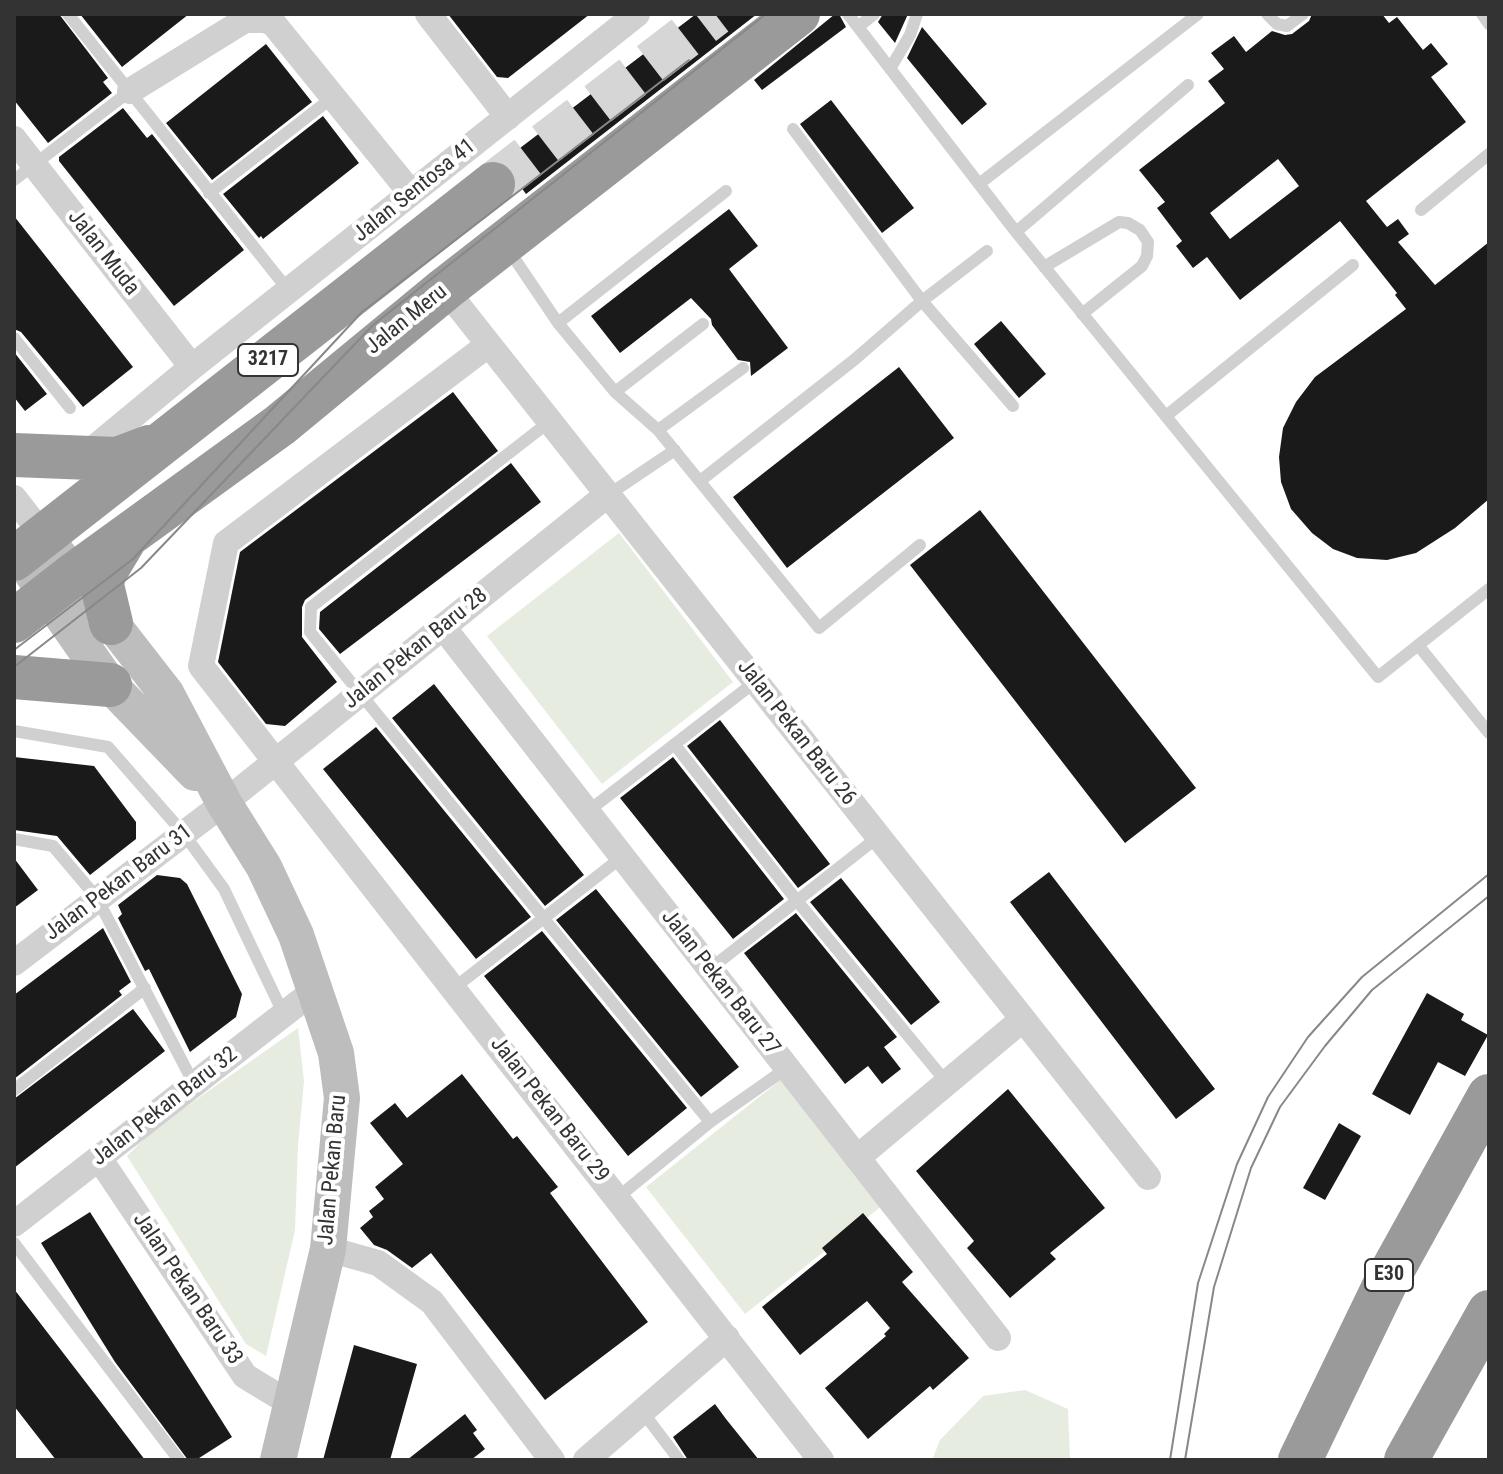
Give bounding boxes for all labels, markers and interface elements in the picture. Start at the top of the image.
street label: Jalan Sentosa 41 [349,134,481,248]
street label: Jalan Muda [61,205,145,301]
street label: Jalan Meru [361,279,453,361]
road number: 3217 [238,344,298,376]
street label: Jalan Pekan Baru 28 [339,583,493,715]
street label: Jalan Pekan Baru 26 [731,655,861,811]
street label: Jalan Pekan Baru 31 [40,819,198,947]
street label: Jalan Pekan Baru 27 [655,905,785,1061]
street label: Jalan Pekan Baru 29 [484,1032,614,1188]
street label: Jalan Pekan Baru 32 [87,1042,243,1172]
street label: Jalan Pekan Baru [313,1094,353,1246]
street label: Jalan Pekan Baru 33 [126,1208,248,1370]
road number: E30 [1365,1259,1413,1291]

